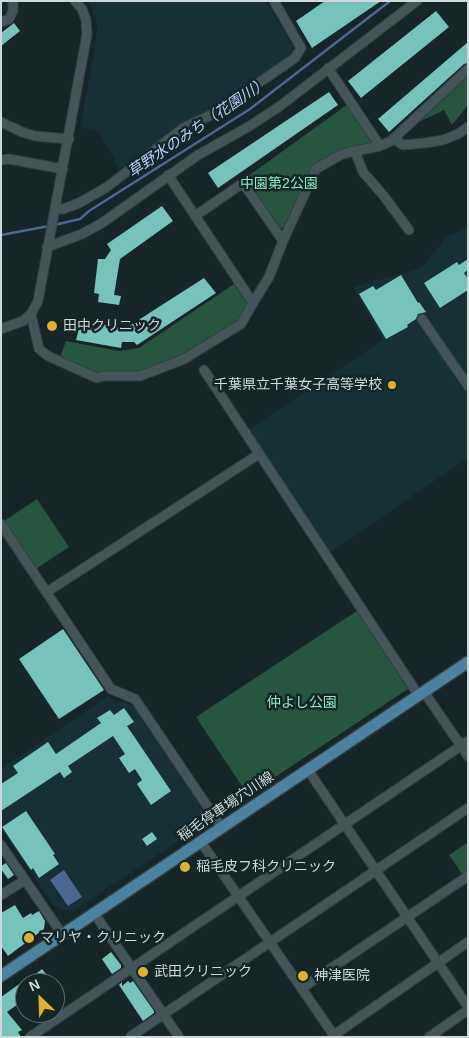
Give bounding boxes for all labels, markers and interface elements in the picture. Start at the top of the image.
water label: 草野水のみち（花園川） [125,74,271,182]
park label: 中園第2公園 [240,176,318,192]
place label: 田中クリニック [63,318,161,334]
marker: 田中クリニック [45,319,59,333]
place label: 千葉県立千葉女子高等学校 [214,377,382,393]
marker: 千葉県立千葉女子高等学校 [386,379,398,391]
park label: 仲よし公園 [267,695,337,711]
street label: 稲毛停車場穴川線 [175,769,277,845]
place label: 稲毛皮フ科クリニック [196,859,336,875]
marker: 稲毛皮フ科クリニック [178,860,192,874]
place label: マリヤ・クリニック [40,930,166,946]
marker: マリヤ・クリニック [22,931,36,945]
place label: 武田クリニック [154,964,252,980]
marker: 武田クリニック [136,965,150,979]
place label: 神津医院 [314,968,370,984]
marker: 神津医院 [296,969,310,983]
north arrow [15,973,65,1023]
text: N [26,976,42,995]

